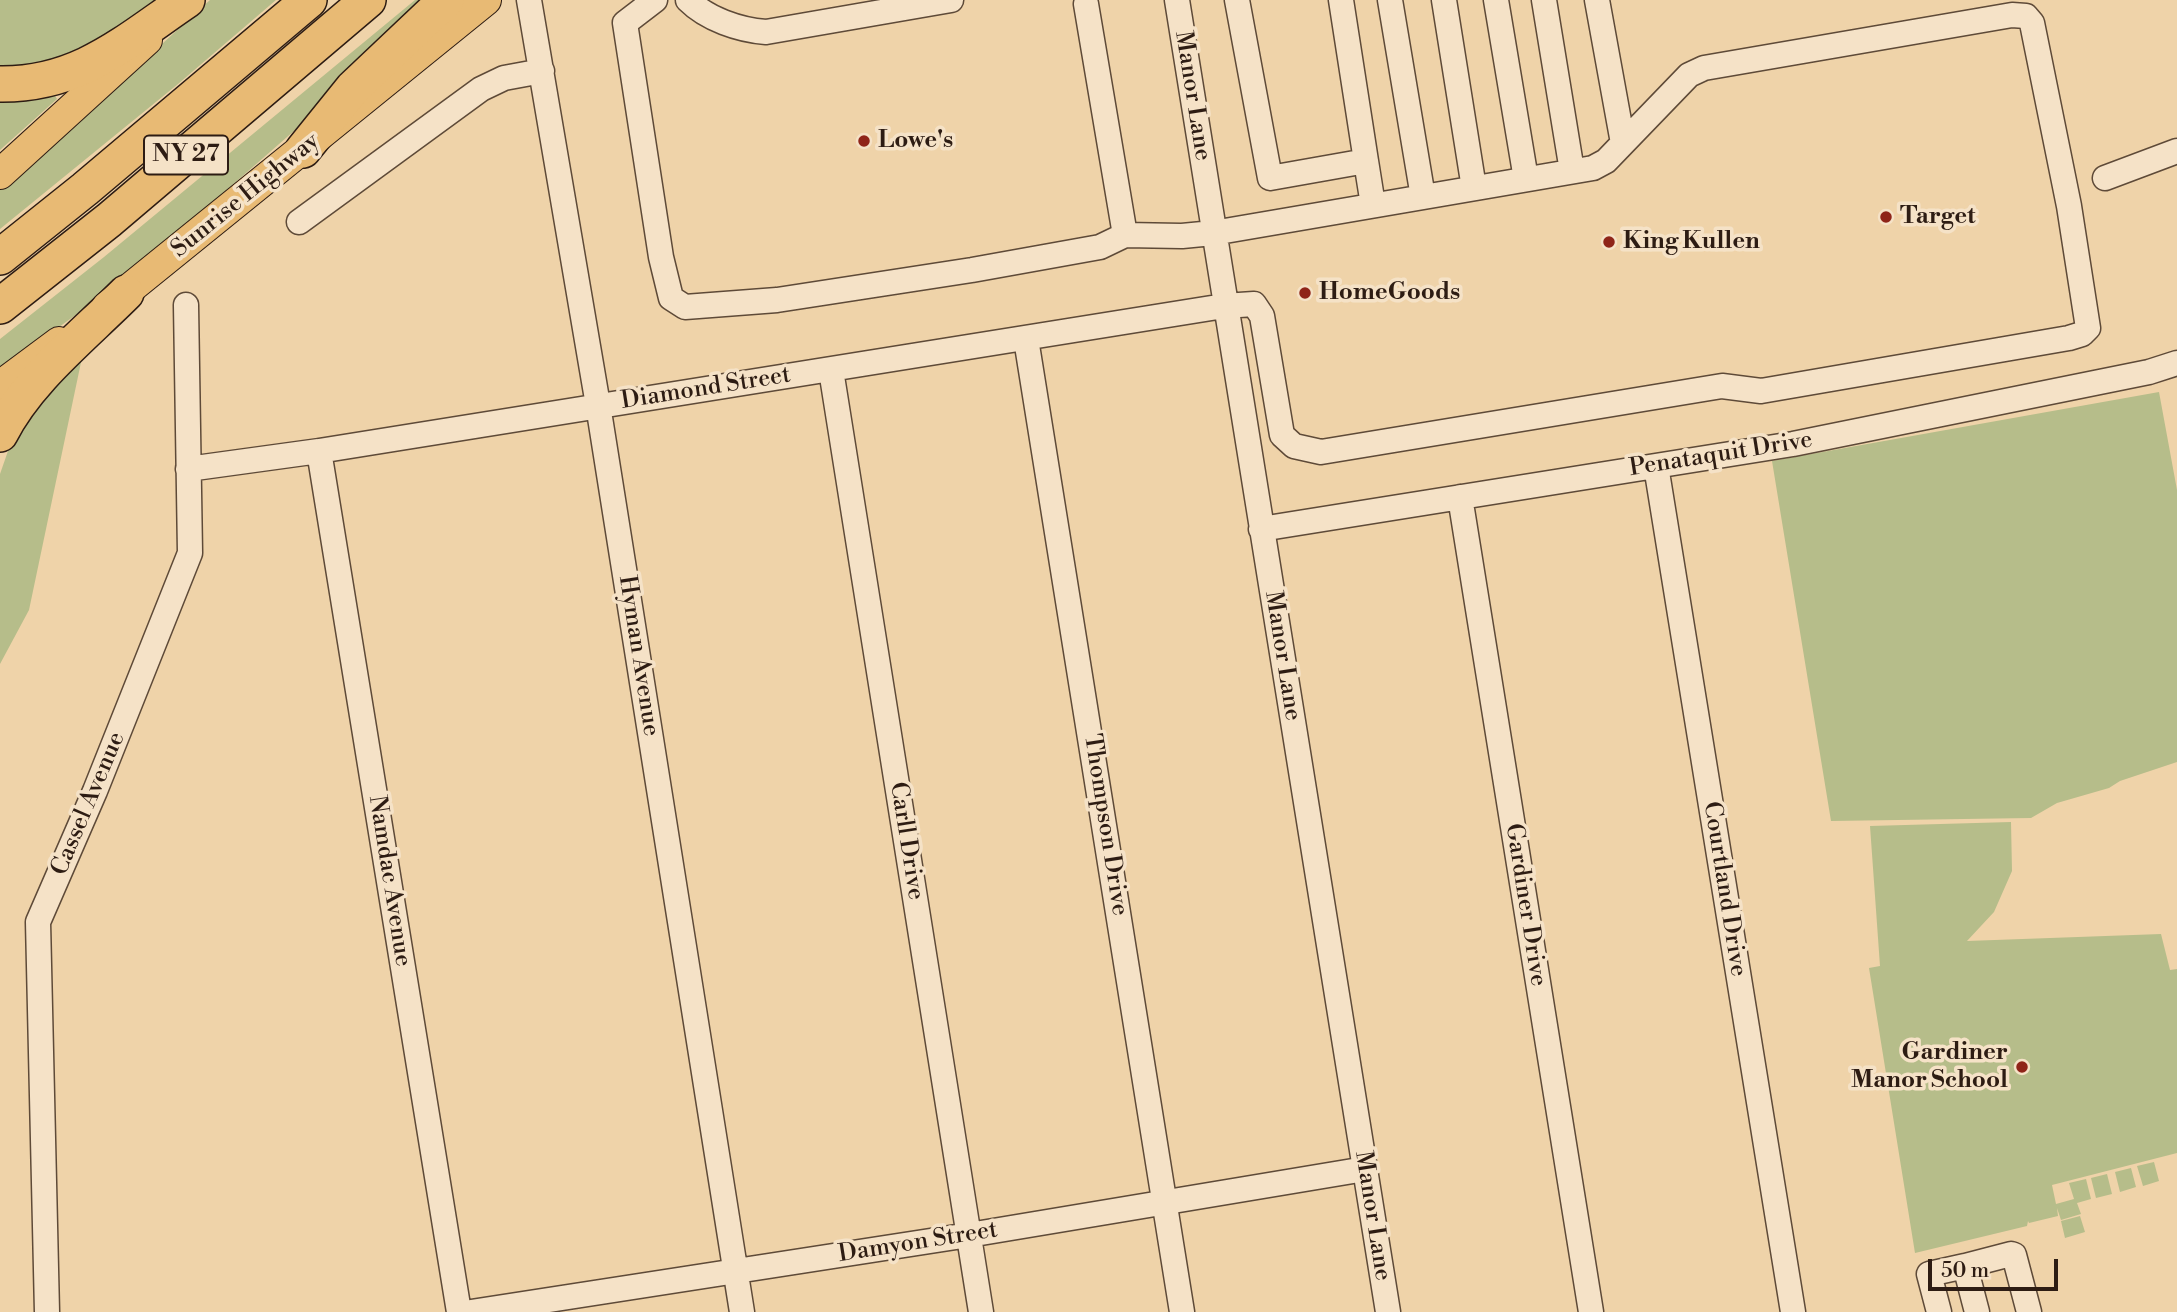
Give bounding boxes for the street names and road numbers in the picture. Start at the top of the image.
street label: Manor Lane [1168,29,1216,163]
street label: Sunrise Highway [166,127,326,265]
road number: NY 27 [144,136,228,174]
street label: Diamond Street [619,361,793,417]
street label: Penataquit Drive [1627,426,1815,484]
street label: Hyman Avenue [611,574,665,738]
street label: Manor Lane [1258,589,1306,723]
street label: Cassel Avenue [46,728,132,880]
street label: Thompson Drive [1076,732,1134,918]
street label: Carll Drive [882,780,930,902]
street label: Namdac Avenue [361,794,417,968]
street label: Courtland Drive [1696,799,1752,979]
street label: Gardiner Drive [1498,822,1552,988]
street label: Manor Lane [1348,1149,1396,1283]
street label: Damyon Street [836,1216,1000,1270]

